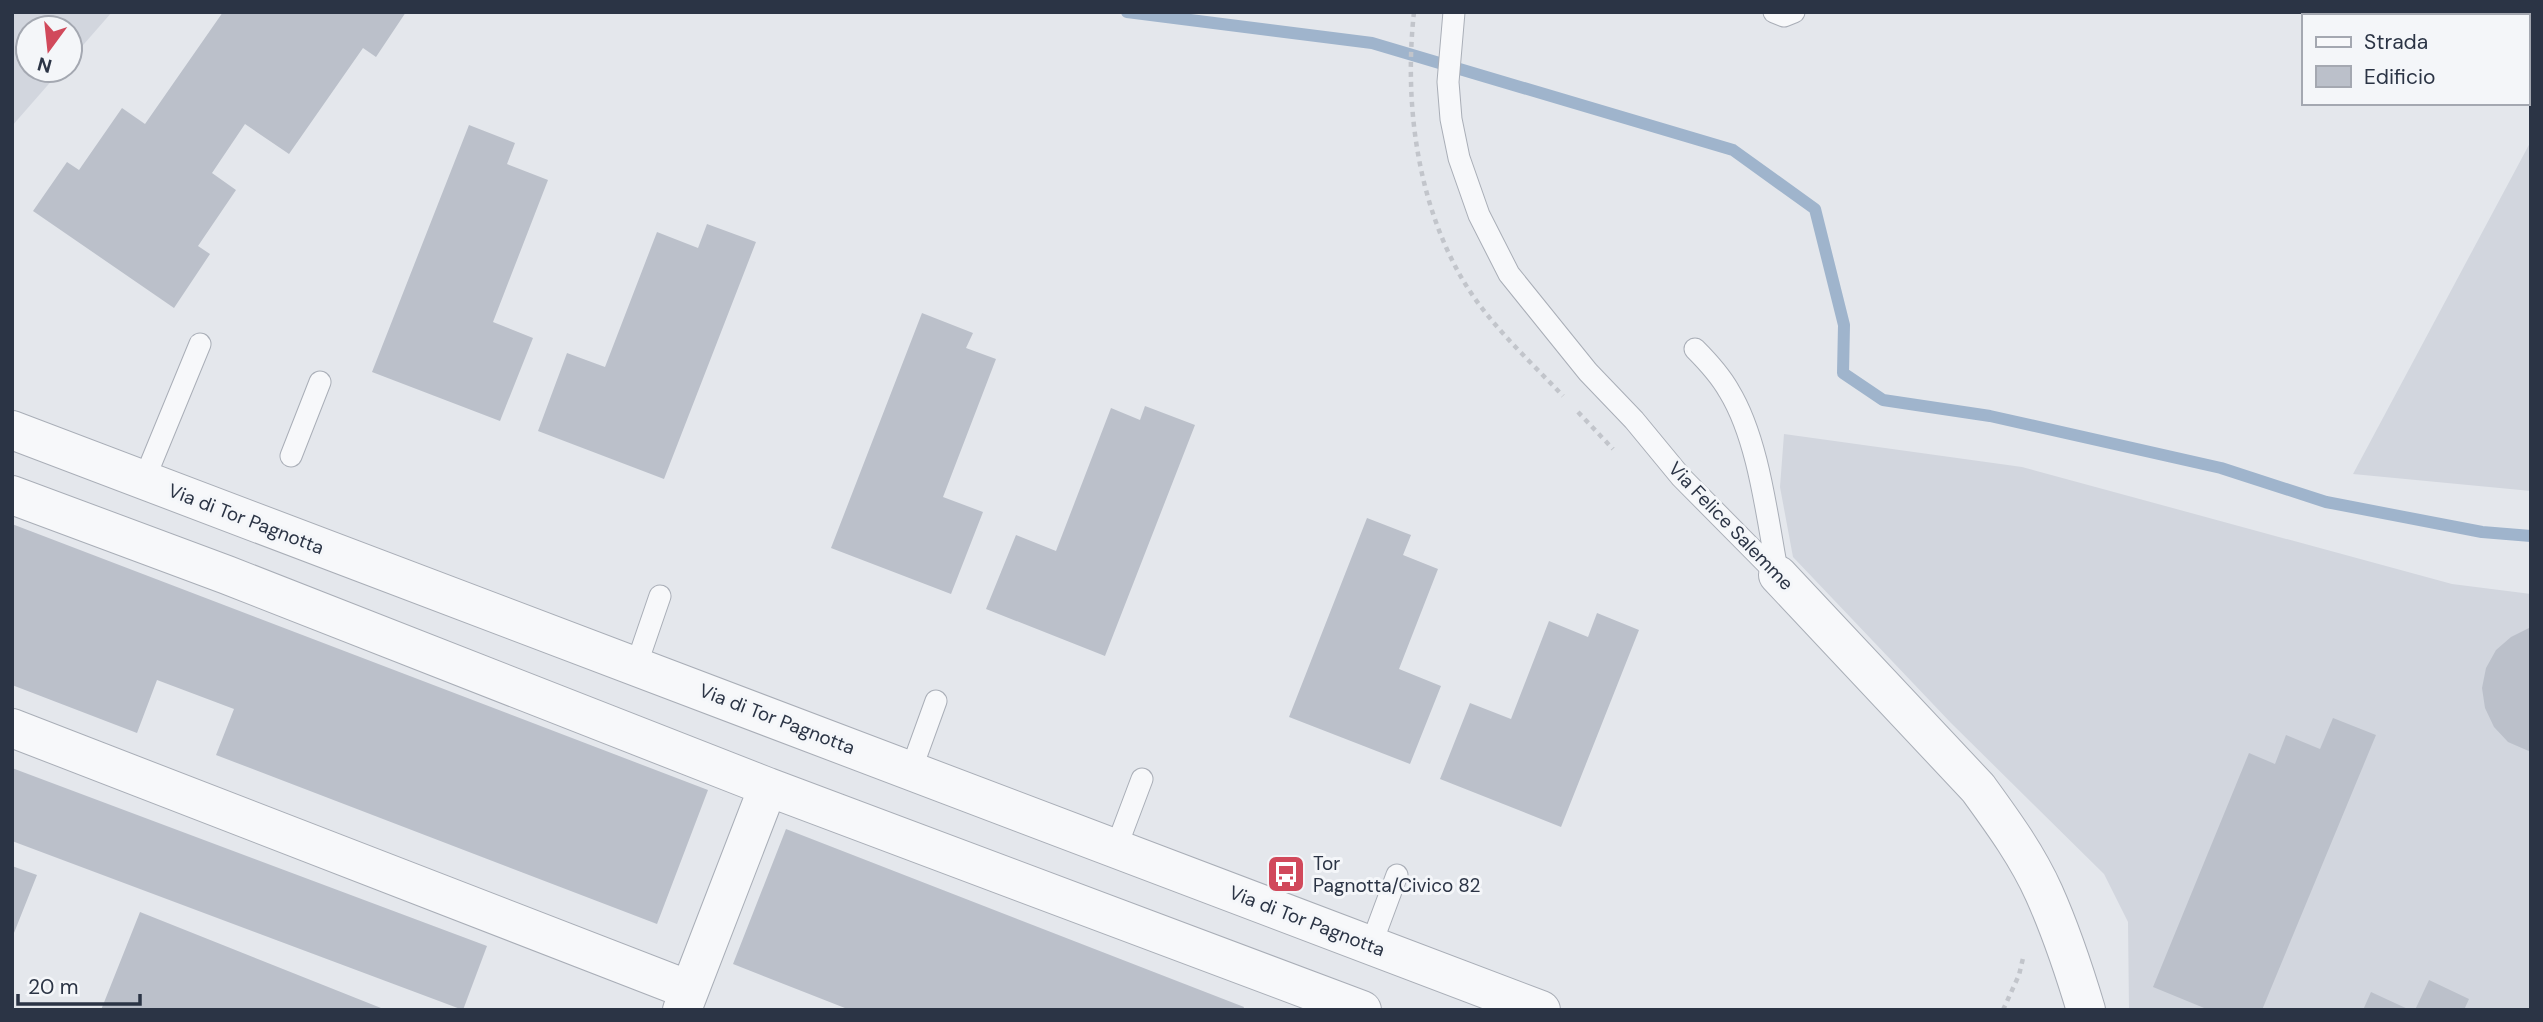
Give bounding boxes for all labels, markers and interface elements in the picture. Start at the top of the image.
north arrow [14,14,84,84]
legend [2302,14,2529,105]
text: Strada [2364,28,2428,56]
text: N [35,51,55,79]
text: Edificio [2364,63,2435,91]
street label: Via Felice Salemme [1663,456,1799,596]
street label: Via di Tor Pagnotta [164,478,328,560]
street label: Via di Tor Pagnotta [695,678,859,760]
place label: Tor Pagnotta/Civico 82 [1313,851,1481,898]
bus stop icon: Tor Pagnotta/Civico 82 [1265,853,1307,895]
street label: Via di Tor Pagnotta [1225,880,1389,962]
scale bar [18,962,140,1006]
text: 20 m [28,973,79,1001]

